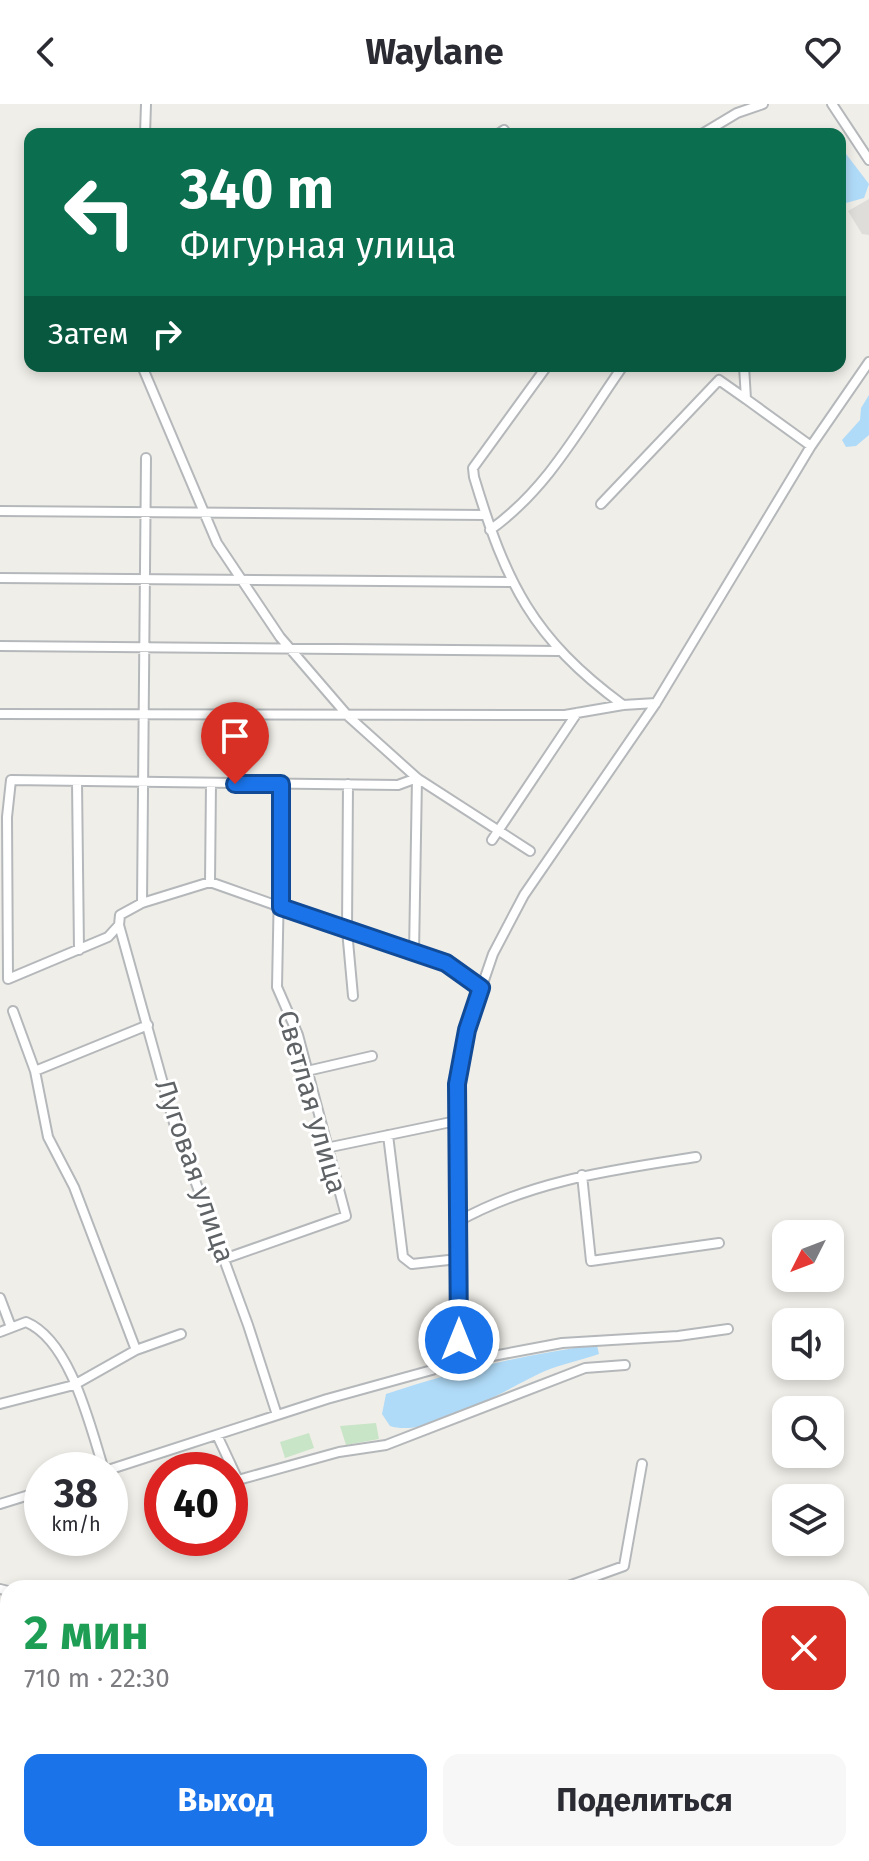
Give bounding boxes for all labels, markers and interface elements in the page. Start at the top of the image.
icon: back [24,30,68,74]
text: Waylane [365,30,504,74]
icon: heart [801,30,845,74]
text: 340 m [180,156,334,223]
icon: left [48,160,152,264]
text: Фигурная улица [180,224,456,268]
icon: right [145,312,189,356]
text: Затем [48,316,129,352]
pin [201,702,269,784]
icon: arrive [213,714,257,758]
street label: Светлая улица [270,1007,354,1197]
street label: Луговая улица [148,1075,242,1267]
north arrow [772,1220,844,1292]
map controls [772,1220,844,1556]
position arrow [417,1298,501,1382]
button: sound [772,1308,844,1380]
button: search [772,1396,844,1468]
speed limit sign: 40 [144,1452,248,1556]
text: 38 [54,1470,98,1518]
button: layers [772,1484,844,1556]
text: km/h [51,1512,101,1536]
text: 2 мин [24,1604,149,1662]
button: close [762,1606,846,1690]
text: 710 m · 22:30 [24,1663,170,1694]
button: Выход [24,1754,427,1846]
button: Поделиться [443,1754,846,1846]

